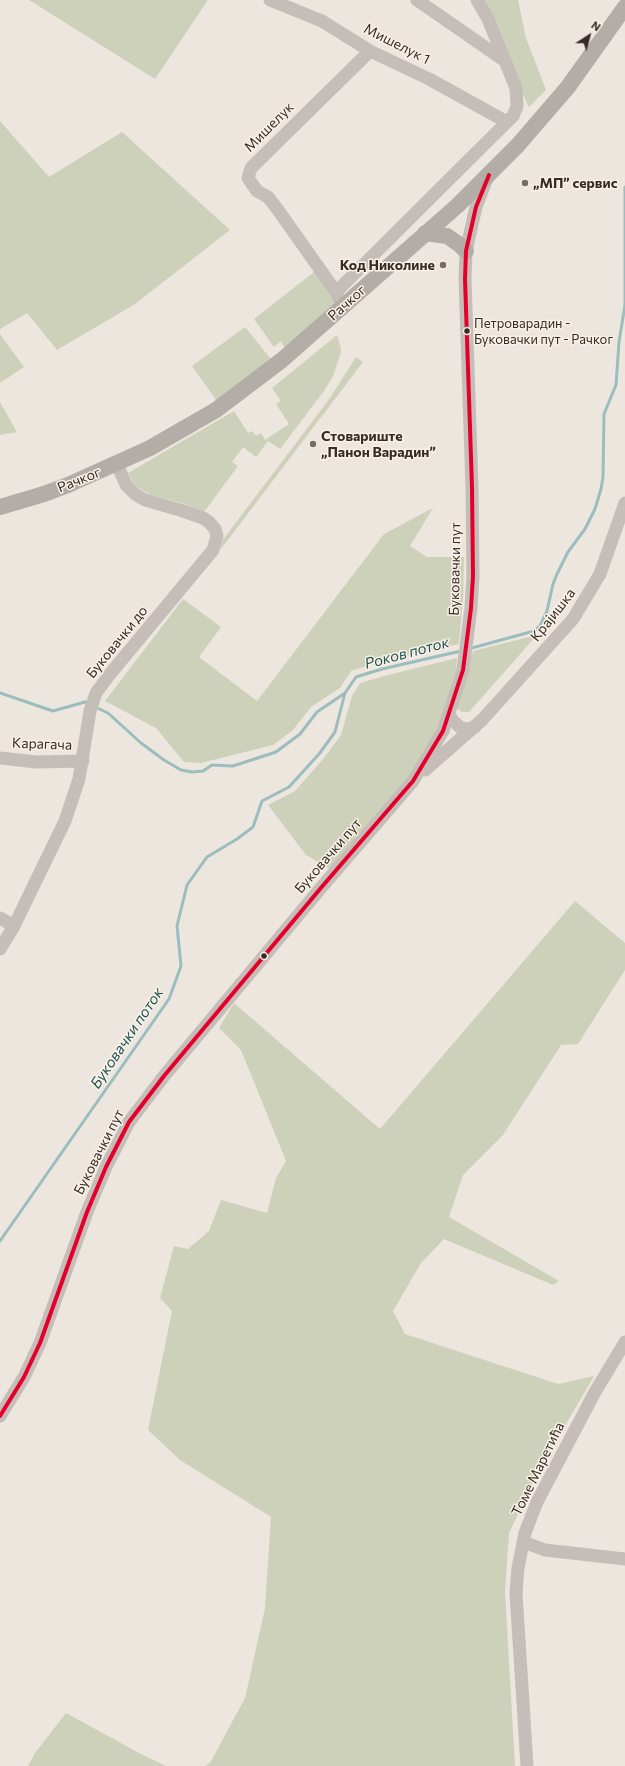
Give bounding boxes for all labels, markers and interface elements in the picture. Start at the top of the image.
north arrow [569,16,609,56]
text: N [589,18,604,34]
street label: Мишелук 1 [361,20,433,68]
street label: Мишелук [241,99,297,155]
place label: „МП” сервис [533,175,617,191]
marker: „МП” сервис [520,178,530,188]
place label: Код Николине [340,257,435,273]
marker: Код Николине [438,260,448,270]
street label: Рачког [325,282,369,324]
place label: Петроварадин - Буковачки пут - Рачког [474,316,613,347]
marker: Петроварадин - Буковачки пут - Рачког [462,326,472,336]
place label: Стовариште „Панон Варадин” [321,428,436,460]
marker: Стовариште „Панон Варадин” [308,439,318,449]
street label: Рачког [55,464,103,496]
street label: Буковачки пут [446,522,464,616]
street label: Крајишка [527,585,579,645]
street label: Буковачки до [83,602,151,682]
water label: Роков поток [363,633,451,673]
street label: Карагача [12,735,72,753]
street label: Буковачки пут [291,815,365,897]
unlabelled marker [259,951,269,961]
water label: Буковачки поток [87,984,167,1092]
street label: Буковачки пут [70,1107,128,1197]
street label: Томе Маретића [508,1419,568,1519]

